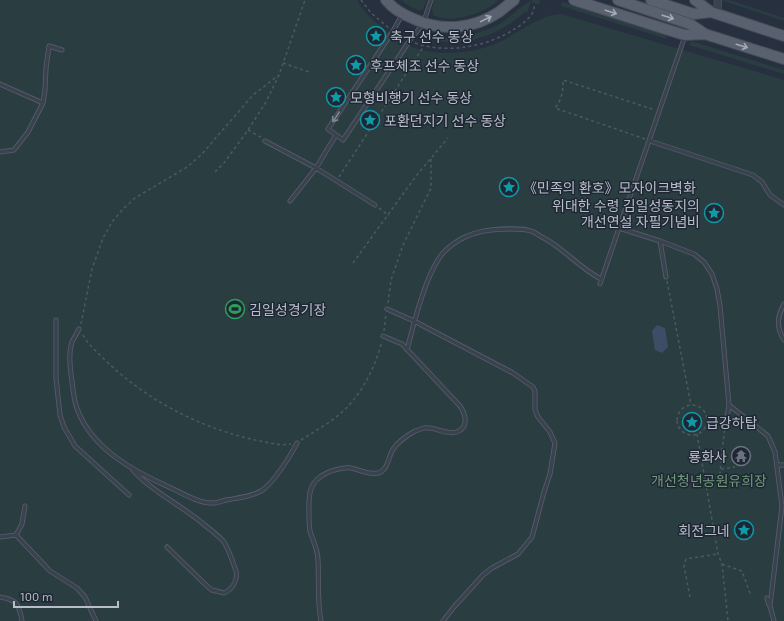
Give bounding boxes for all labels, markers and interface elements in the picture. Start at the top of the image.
one-way arrow [605,9,618,16]
one-way arrow [662,13,674,21]
one-way arrow [479,15,491,22]
place icon: 축구 선수 동상 [365,25,387,47]
place label: 축구 선수 동상 [390,28,474,45]
one-way arrow [736,43,749,50]
place icon: 후프체조 선수 동상 [345,54,367,76]
place label: 후프체조 선수 동상 [370,57,479,74]
place icon: 모형비행기 선수 동상 [325,86,347,108]
place label: 모형비행기 선수 동상 [350,89,472,106]
place icon: 포환던지기 선수 동상 [359,109,381,131]
one-way arrow [332,112,340,123]
place label: 포환던지기 선수 동상 [384,112,506,129]
place icon: 《민족의 환호》모자이크벽화 [498,176,520,198]
place label: 《민족의 환호》모자이크벽화 [523,179,696,196]
place label: 위대한 수령 김일성동지의 개선연설 자필기념비 [552,197,700,230]
place icon: 위대한 수령 김일성동지의 개선연설 자필기념비 [703,202,725,224]
sports icon: 김일성경기장 [224,298,246,320]
place label: 김일성경기장 [249,301,326,318]
place icon: 급강하탑 [681,411,703,433]
place label: 급강하탑 [706,414,758,431]
temple icon: 룡화사 [730,445,752,467]
place label: 룡화사 [688,448,727,465]
park label: 개선청년공원유희장 [651,472,767,489]
place icon: 회전그네 [733,519,755,541]
place label: 회전그네 [678,522,730,539]
scale bar [14,583,118,609]
text: 100 m [20,589,52,603]

